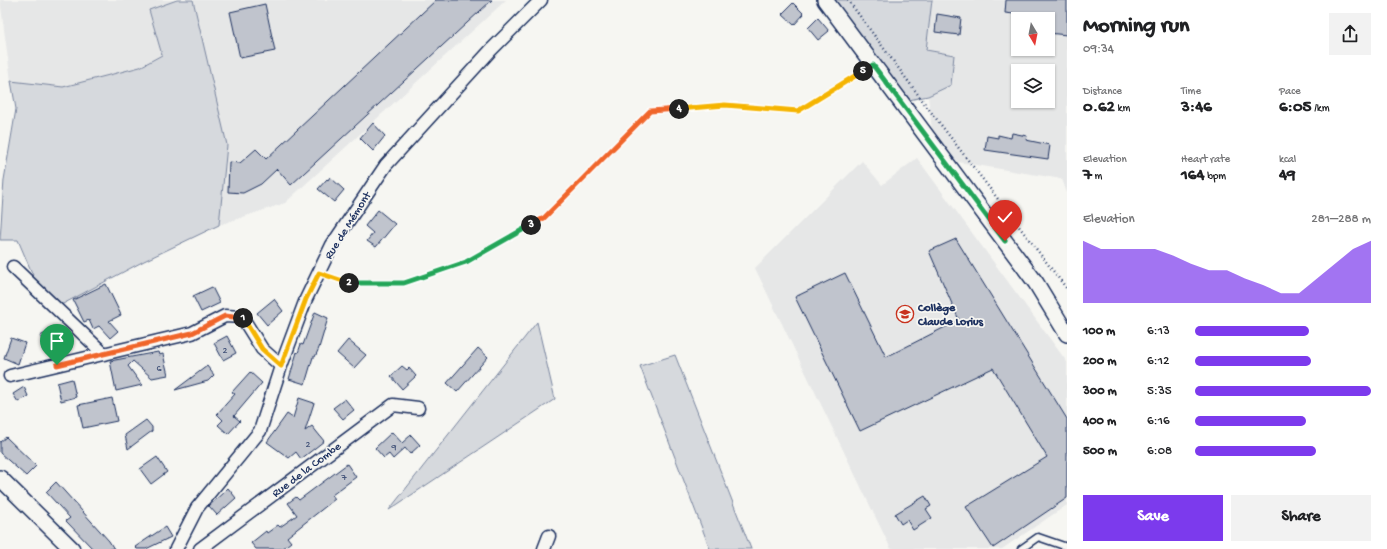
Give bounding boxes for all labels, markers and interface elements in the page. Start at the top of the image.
north arrow [1011,12,1055,56]
map controls [1011,12,1055,108]
button: share [1329,13,1371,55]
text: Morning run [1083,14,1189,40]
text: 09:34 [1083,42,1114,57]
pin: 5 [853,61,873,81]
button: layers [1011,64,1055,108]
text: 5 [860,65,866,77]
text: Distance [1083,86,1122,98]
text: Time [1181,86,1201,98]
text: Pace [1279,86,1301,98]
text: 0.62 [1083,98,1115,118]
text: 3:46 [1181,98,1212,118]
text: 6:05 [1279,98,1312,118]
pin: 4 [669,99,689,119]
text: 4 [676,103,682,115]
text: km [1115,103,1130,115]
text: /km [1312,103,1330,115]
text: Elevation [1083,154,1127,166]
text: Heart rate [1181,154,1230,166]
text: kcal [1279,154,1296,166]
text: 7 [1083,166,1092,186]
text: 164 [1181,166,1205,186]
text: 49 [1279,166,1296,186]
text: m [1092,171,1102,183]
text: bpm [1205,171,1226,183]
street label: Rue de Mémont [322,189,376,262]
pin [988,200,1022,241]
icon: check [994,206,1016,228]
text: Elevation [1083,212,1135,227]
text: 281–288 m [1311,212,1371,227]
pin: 3 [521,215,541,235]
text: 3 [528,219,534,231]
pin: 2 [339,273,359,293]
text: 2 [346,277,352,289]
place label: Collège Claude Lorius [917,302,984,330]
school or university icon: Collège Claude Lorius [895,304,915,324]
pin: 1 [233,308,253,328]
text: 1 [241,312,245,324]
pin [40,324,74,365]
text: 100 m [1083,324,1115,339]
text: 6:13 [1147,324,1170,339]
icon: arrive [46,330,68,352]
house number: 2 [223,345,228,357]
text: 200 m [1083,354,1116,369]
text: 6:12 [1147,354,1169,369]
house number: 6 [156,363,162,375]
text: 300 m [1083,384,1117,399]
text: 5:35 [1147,384,1172,399]
text: 400 m [1083,414,1116,429]
text: 6:16 [1147,414,1170,429]
house number: 2 [306,439,311,451]
street label: Rue de la Combe [270,440,345,501]
house number: 9 [390,442,397,454]
text: 500 m [1083,444,1117,459]
text: 6:08 [1147,444,1172,459]
house number: 7 [340,472,347,484]
button: Save [1083,495,1223,541]
button: Share [1231,495,1371,541]

